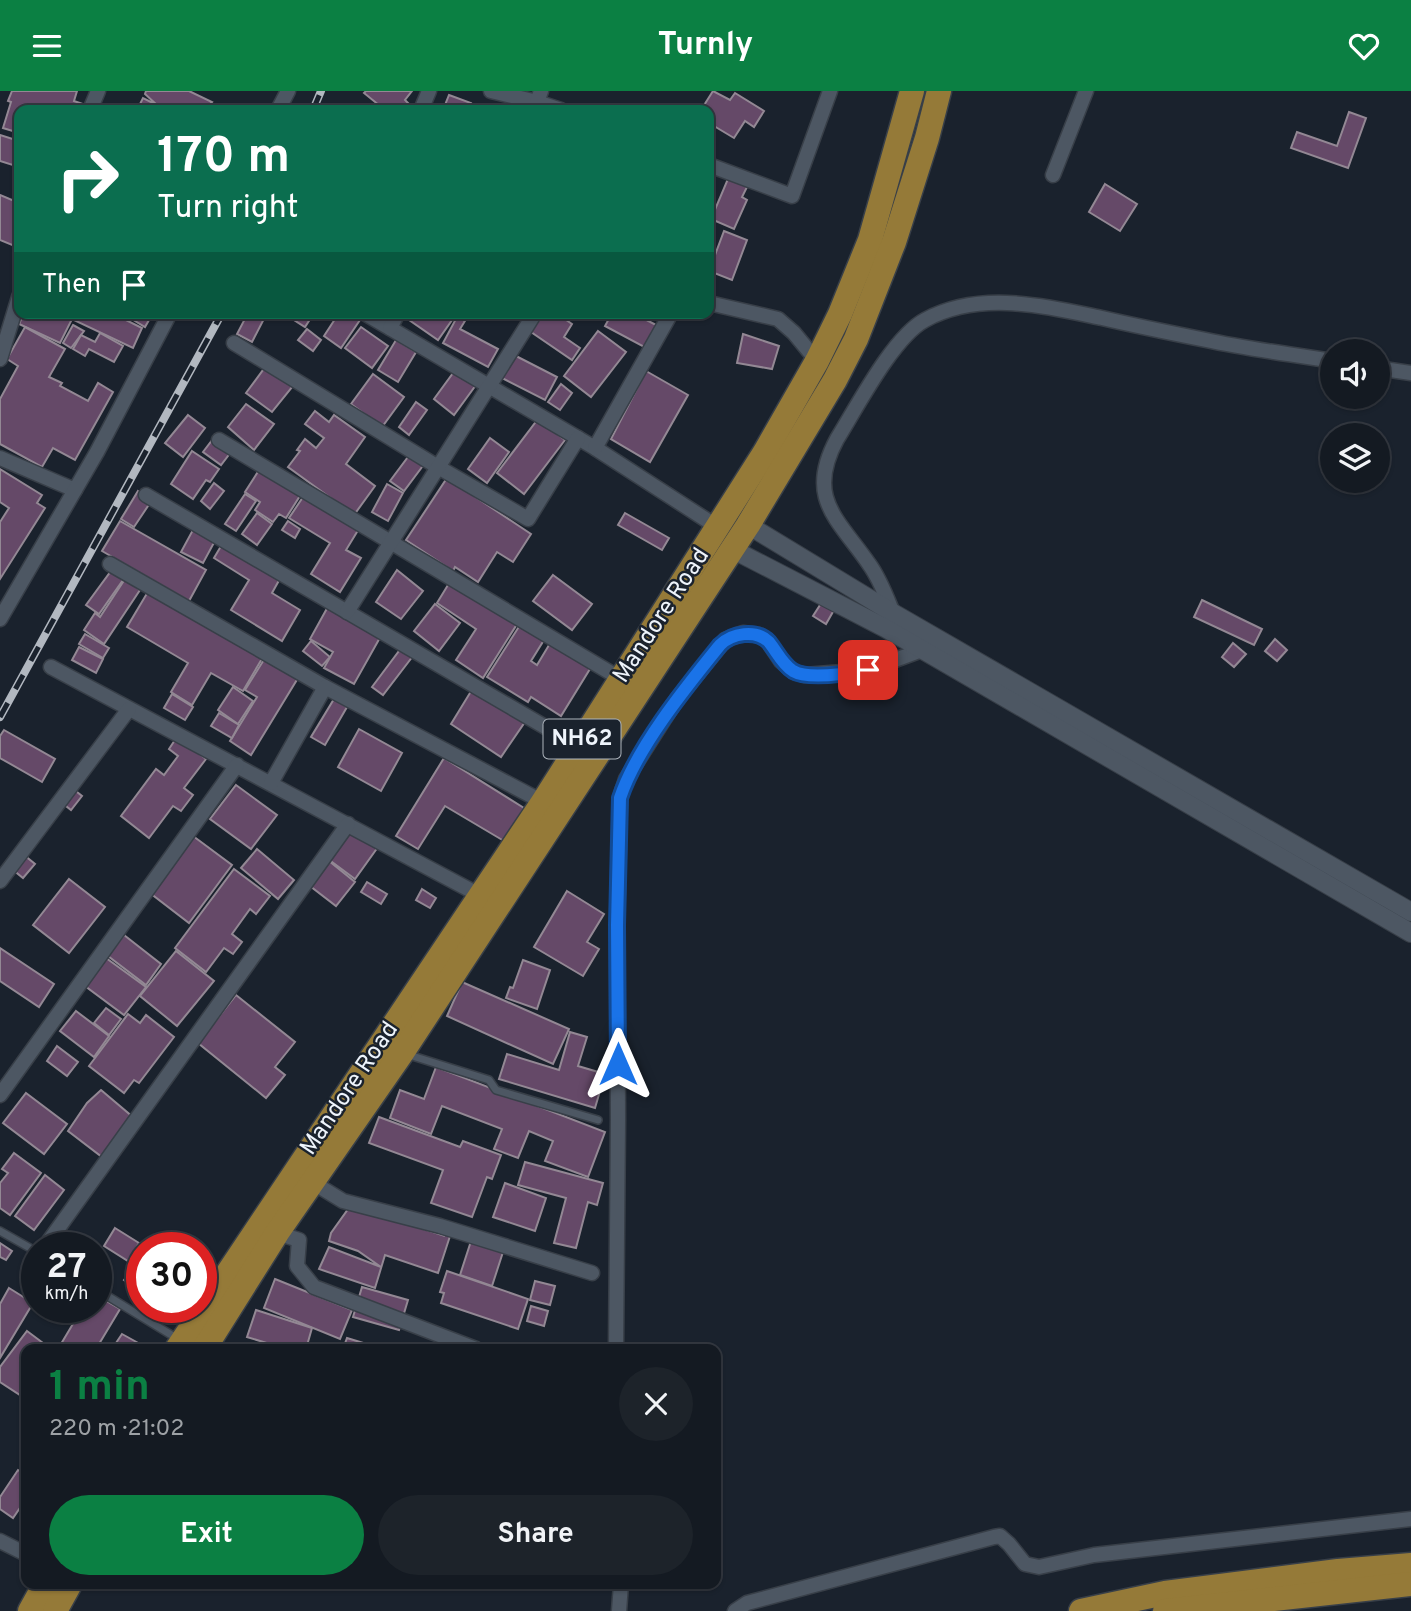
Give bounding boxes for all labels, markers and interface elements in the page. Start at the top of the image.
text: Turnly [658,26,753,66]
icon: menu [28,27,66,65]
icon: heart [1345,27,1383,65]
text: 170 m [157,128,290,190]
icon: right [42,133,133,224]
text: Turn right [157,189,299,229]
icon: arrive [115,266,153,304]
text: Then [42,269,101,302]
map controls [1320,339,1390,493]
button: sound [1320,339,1390,409]
button: layers [1320,423,1390,493]
street label: Mandore Road [607,543,717,689]
pin [838,640,898,700]
icon: arrive [849,651,887,689]
road number: NH62 [544,719,620,759]
street label: Mandore Road [294,1016,406,1162]
position arrow [581,1027,655,1101]
speed limit sign: 30 [126,1232,217,1323]
text: 27 [47,1246,86,1290]
text: km/h [45,1283,88,1306]
text: 1 min [49,1362,150,1415]
button: close [619,1367,693,1441]
text: 220 m · 21:02 [49,1415,184,1444]
button: Exit [49,1495,364,1575]
button: Share [378,1495,693,1575]

